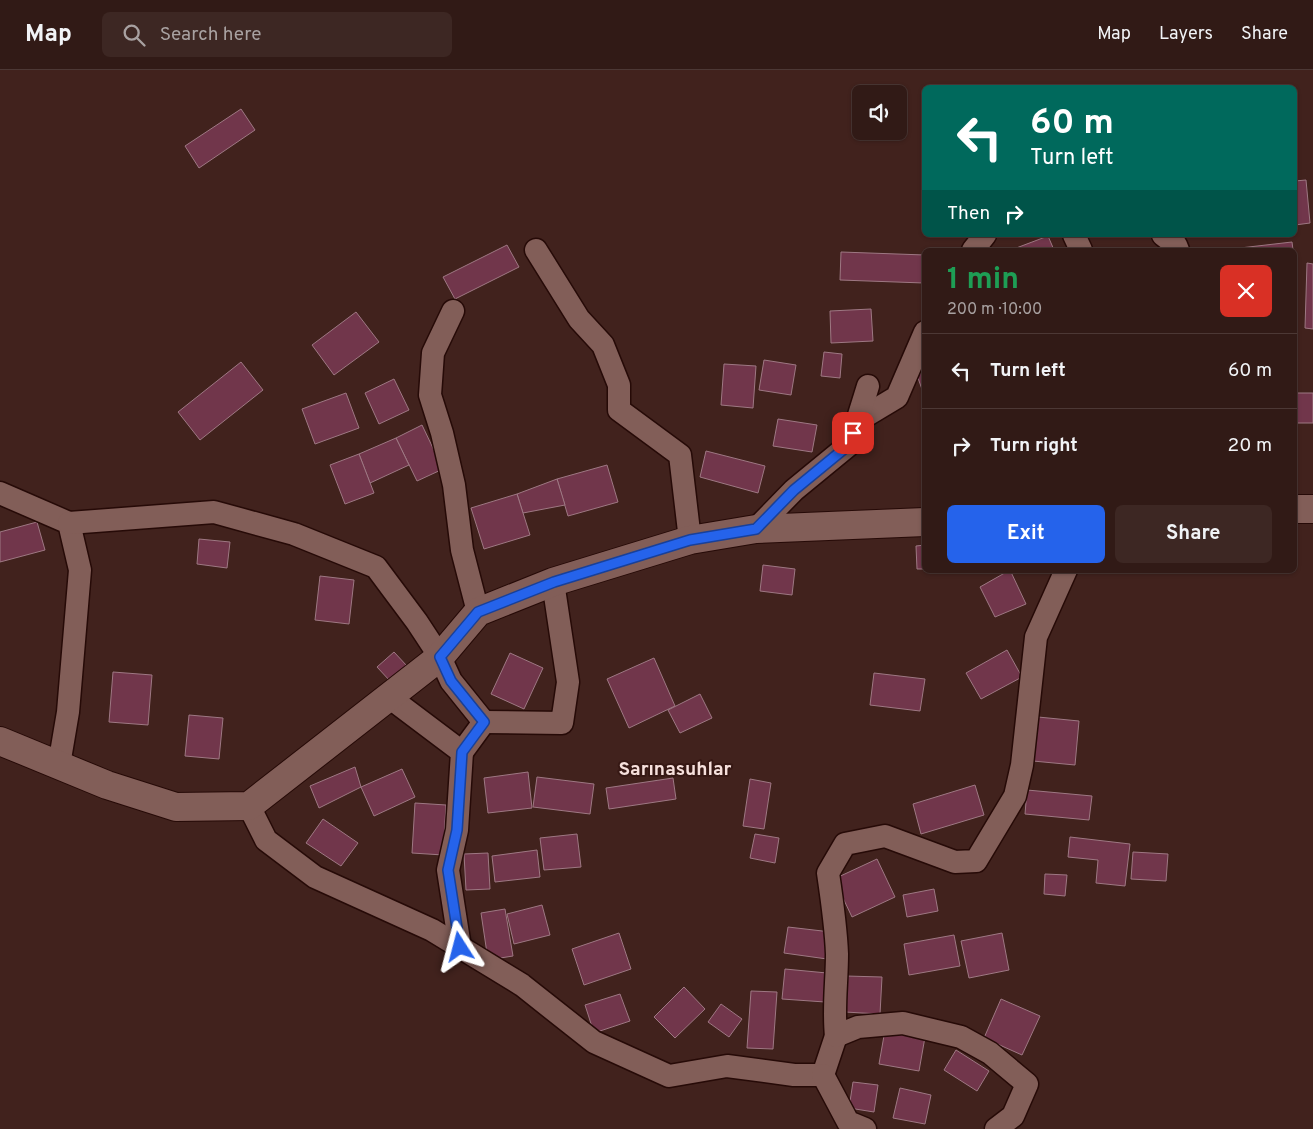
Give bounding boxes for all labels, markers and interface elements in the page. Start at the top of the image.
search box [102,12,452,57]
text: Map [25,20,72,50]
icon: search [120,21,148,49]
text: Search here [160,23,261,47]
text: Map [1097,23,1131,46]
text: Layers [1159,23,1213,46]
text: Share [1241,23,1288,46]
map controls [852,85,907,140]
button: sound [852,85,907,140]
text: 60 m [1030,102,1114,146]
icon: left [947,105,1012,170]
text: Turn left [1030,145,1113,172]
icon: right [1000,200,1028,228]
text: Then [947,202,990,226]
text: 1 min [947,262,1019,299]
button: close [1220,265,1272,317]
text: 200 m · 10:00 [947,300,1042,320]
icon: left [947,357,975,385]
text: Turn left [990,359,1066,383]
text: 60 m [1228,359,1272,383]
pin [832,412,874,454]
icon: arrive [839,419,867,447]
icon: right [947,432,975,460]
text: Turn right [990,434,1078,458]
text: 20 m [1228,434,1272,458]
button: Exit [947,505,1105,563]
button: Share [1115,505,1272,563]
district label: Sarınasuhlar [618,758,732,782]
position arrow [433,920,485,972]

